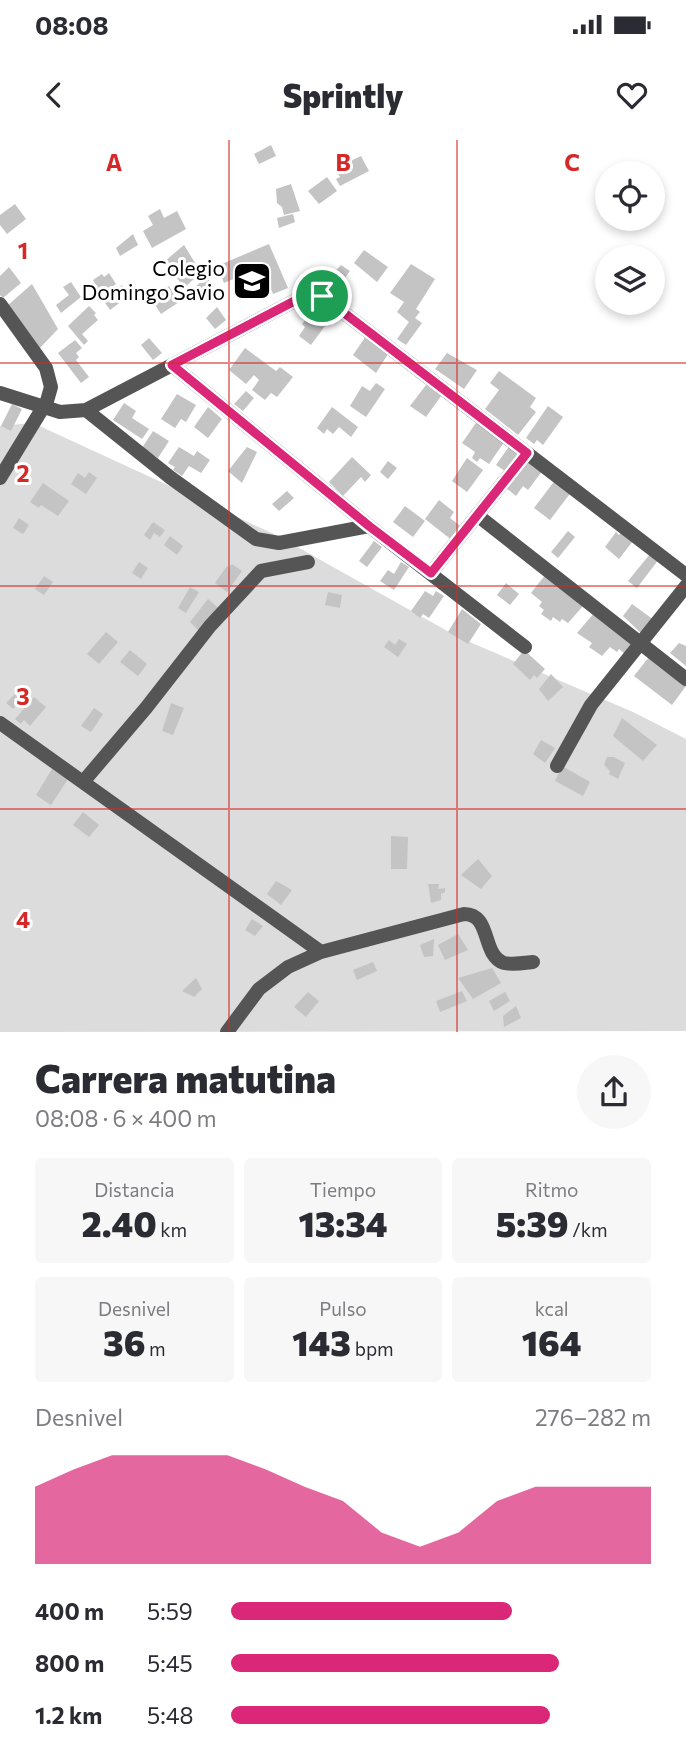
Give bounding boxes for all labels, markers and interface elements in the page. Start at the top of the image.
text: 08:08 [35,9,109,40]
text: Sprintly [283,75,403,115]
icon: back [35,76,73,114]
icon: heart [613,76,651,114]
text: A [106,148,123,176]
text: B [335,148,351,176]
text: C [564,148,580,176]
map controls [595,161,665,315]
button: locate [595,161,665,231]
text: 1 [18,236,28,264]
button: layers [595,245,665,315]
place label: Colegio Domingo Savio [82,255,225,304]
school or university icon: Colegio Domingo Savio [231,260,273,302]
pin [292,266,352,326]
icon: arrive [303,277,341,315]
text: 2 [16,459,30,487]
text: 3 [16,682,30,710]
text: 4 [16,905,30,933]
text: Carrera matutina [35,1054,336,1101]
button: share [577,1055,651,1129]
text: 08:08 · 6 × 400 m [35,1104,217,1132]
text: Distancia [94,1178,174,1201]
text: Tiempo [310,1178,376,1201]
text: Ritmo [525,1178,578,1201]
text: 2.40 [82,1201,157,1244]
text: 13:34 [298,1201,388,1244]
text: 5:39 [496,1201,569,1244]
text: km [157,1218,187,1241]
text: /km [569,1218,608,1241]
text: Desnivel [98,1297,171,1320]
text: Pulso [319,1297,367,1320]
text: kcal [535,1297,569,1320]
text: 36 [103,1320,145,1363]
text: 143 [292,1320,351,1363]
text: 164 [522,1320,582,1363]
text: m [145,1337,166,1360]
text: bpm [351,1337,394,1360]
text: Desnivel [35,1403,123,1431]
text: 276–282 m [535,1403,651,1431]
text: 400 m [35,1597,104,1625]
text: 5:59 [147,1597,193,1625]
text: 800 m [35,1649,104,1677]
text: 5:45 [147,1649,193,1677]
text: 1.2 km [35,1701,102,1729]
text: 5:48 [147,1701,193,1729]

